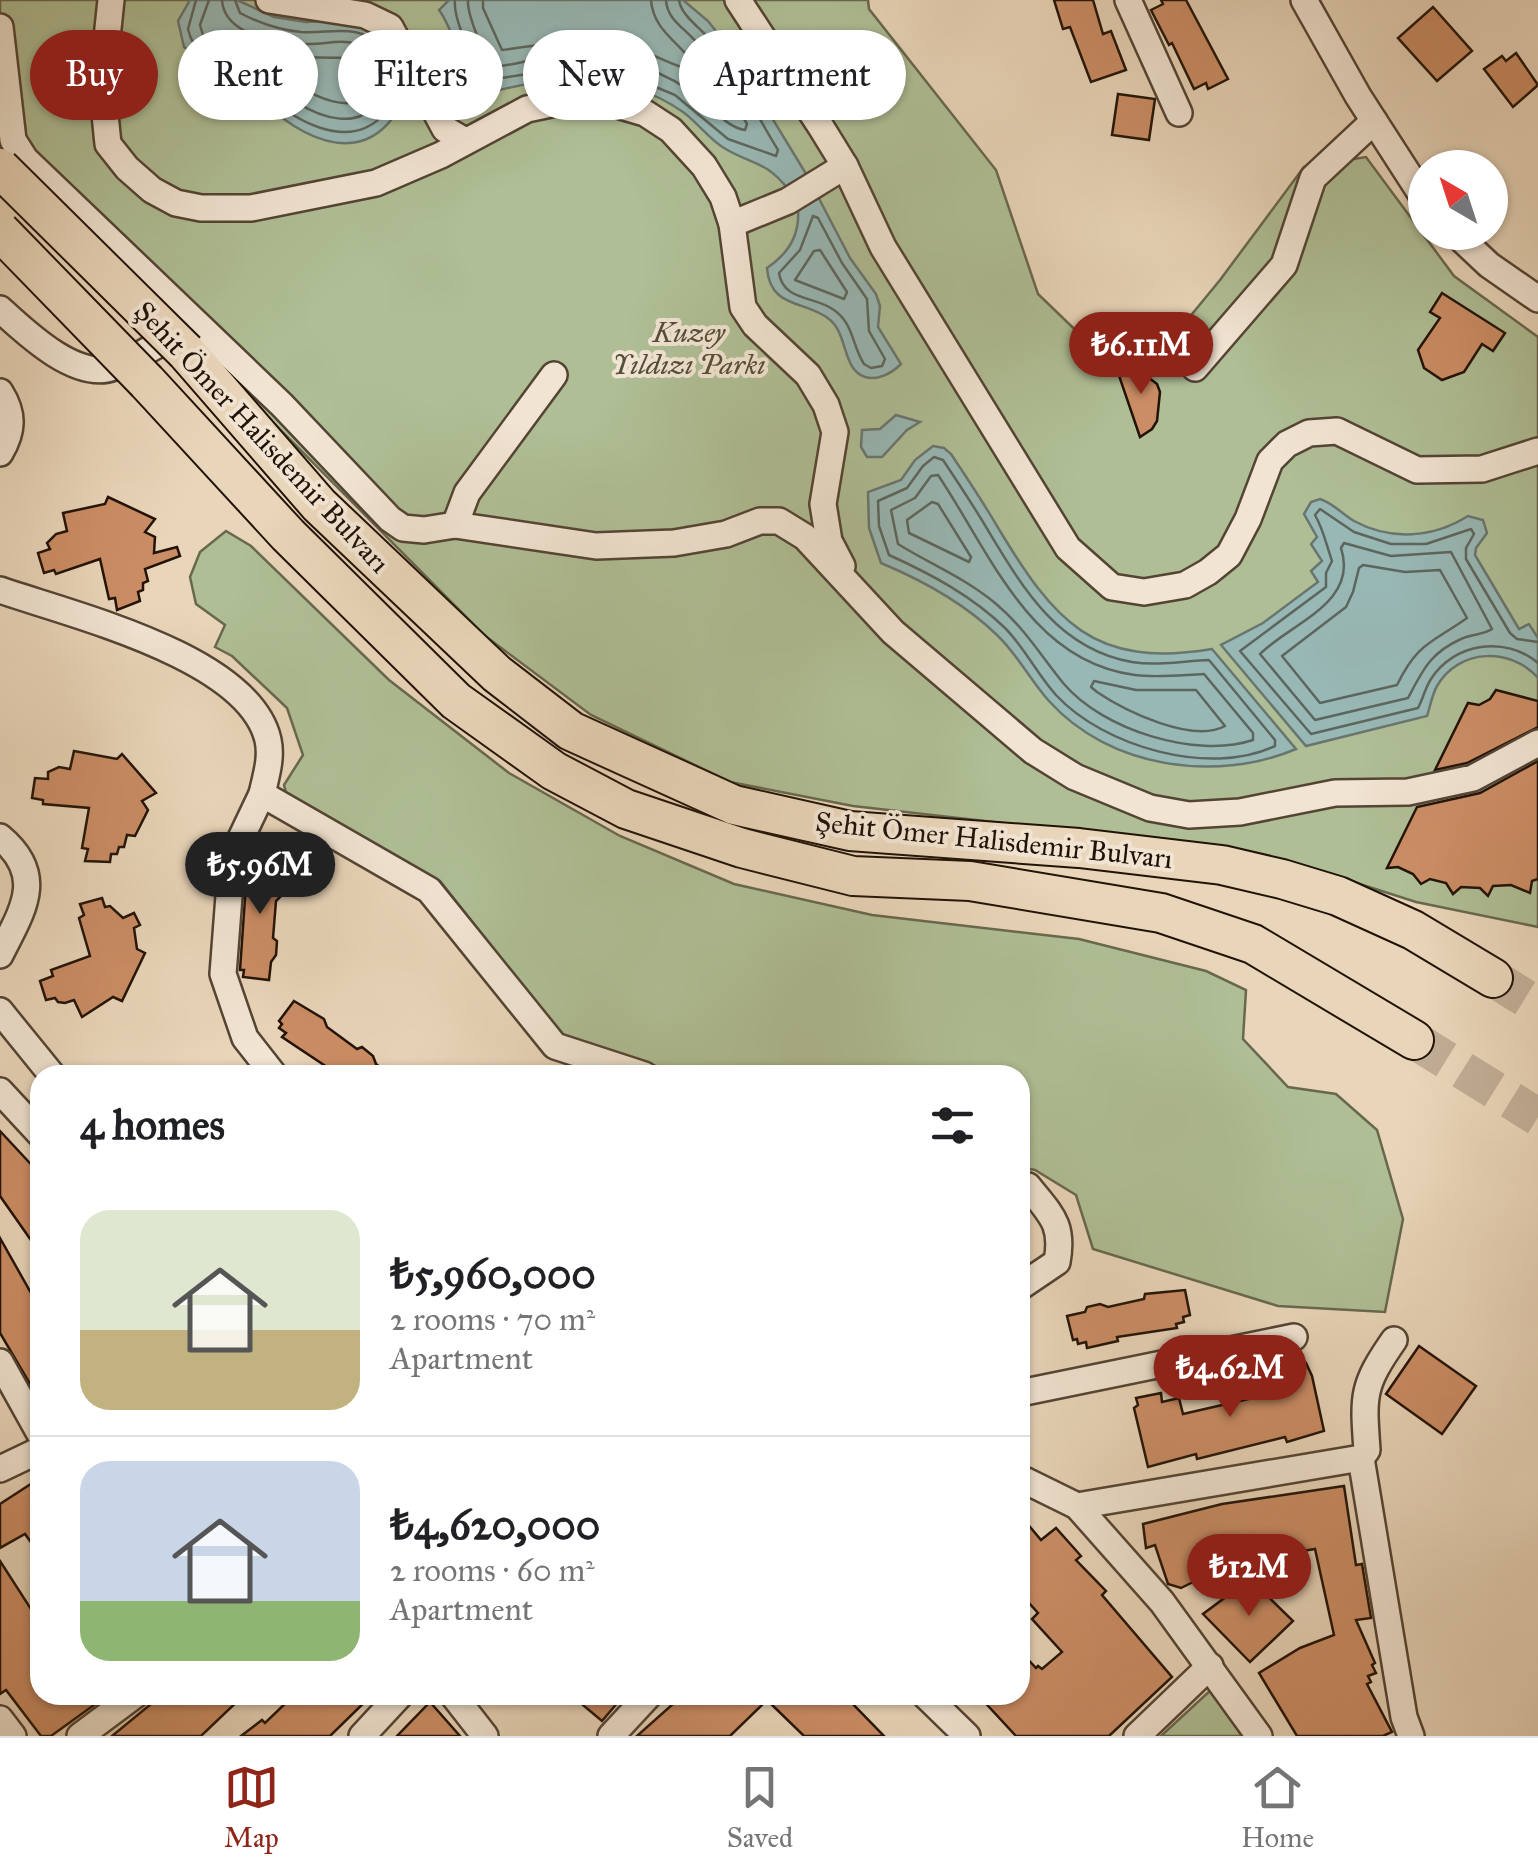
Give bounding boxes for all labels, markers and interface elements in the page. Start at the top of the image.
chip: Buy [30,30,158,120]
chip: Rent [178,30,318,120]
chip: Filters [338,30,503,120]
chip: New [523,30,659,120]
chip: Apartment [679,30,906,120]
north arrow [1408,150,1508,250]
map controls [1408,150,1508,250]
street label: Şehit Ömer Halisdemir Bulvarı [127,294,397,580]
pin: ₺6.11M [1060,312,1222,397]
park label: Kuzey Yıldızı Parkı [612,315,766,382]
text: ₺6.11M [1091,325,1191,364]
street label: Şehit Ömer Halisdemir Bulvarı [814,804,1175,876]
pin: ₺5.96M [179,832,341,917]
text: ₺5.96M [207,845,313,884]
icon: filters [925,1098,980,1153]
text: 4 homes [80,1099,225,1151]
text: ₺5,960,000 [390,1248,596,1300]
icon: home [160,1250,280,1370]
text: 2 rooms · 70 m² [390,1300,595,1339]
pin: ₺4.62M [1149,1335,1311,1420]
text: Apartment [390,1339,533,1378]
text: ₺4.62M [1176,1348,1284,1387]
text: ₺4,620,000 [390,1499,600,1551]
icon: home [160,1501,280,1621]
pin: ₺12M [1190,1534,1308,1619]
text: ₺12M [1209,1547,1289,1586]
text: 2 rooms · 60 m² [390,1551,595,1590]
text: Apartment [390,1590,533,1629]
tab: Map [224,1760,279,1855]
tab: Saved [727,1760,793,1855]
tab: Home [1241,1760,1314,1855]

